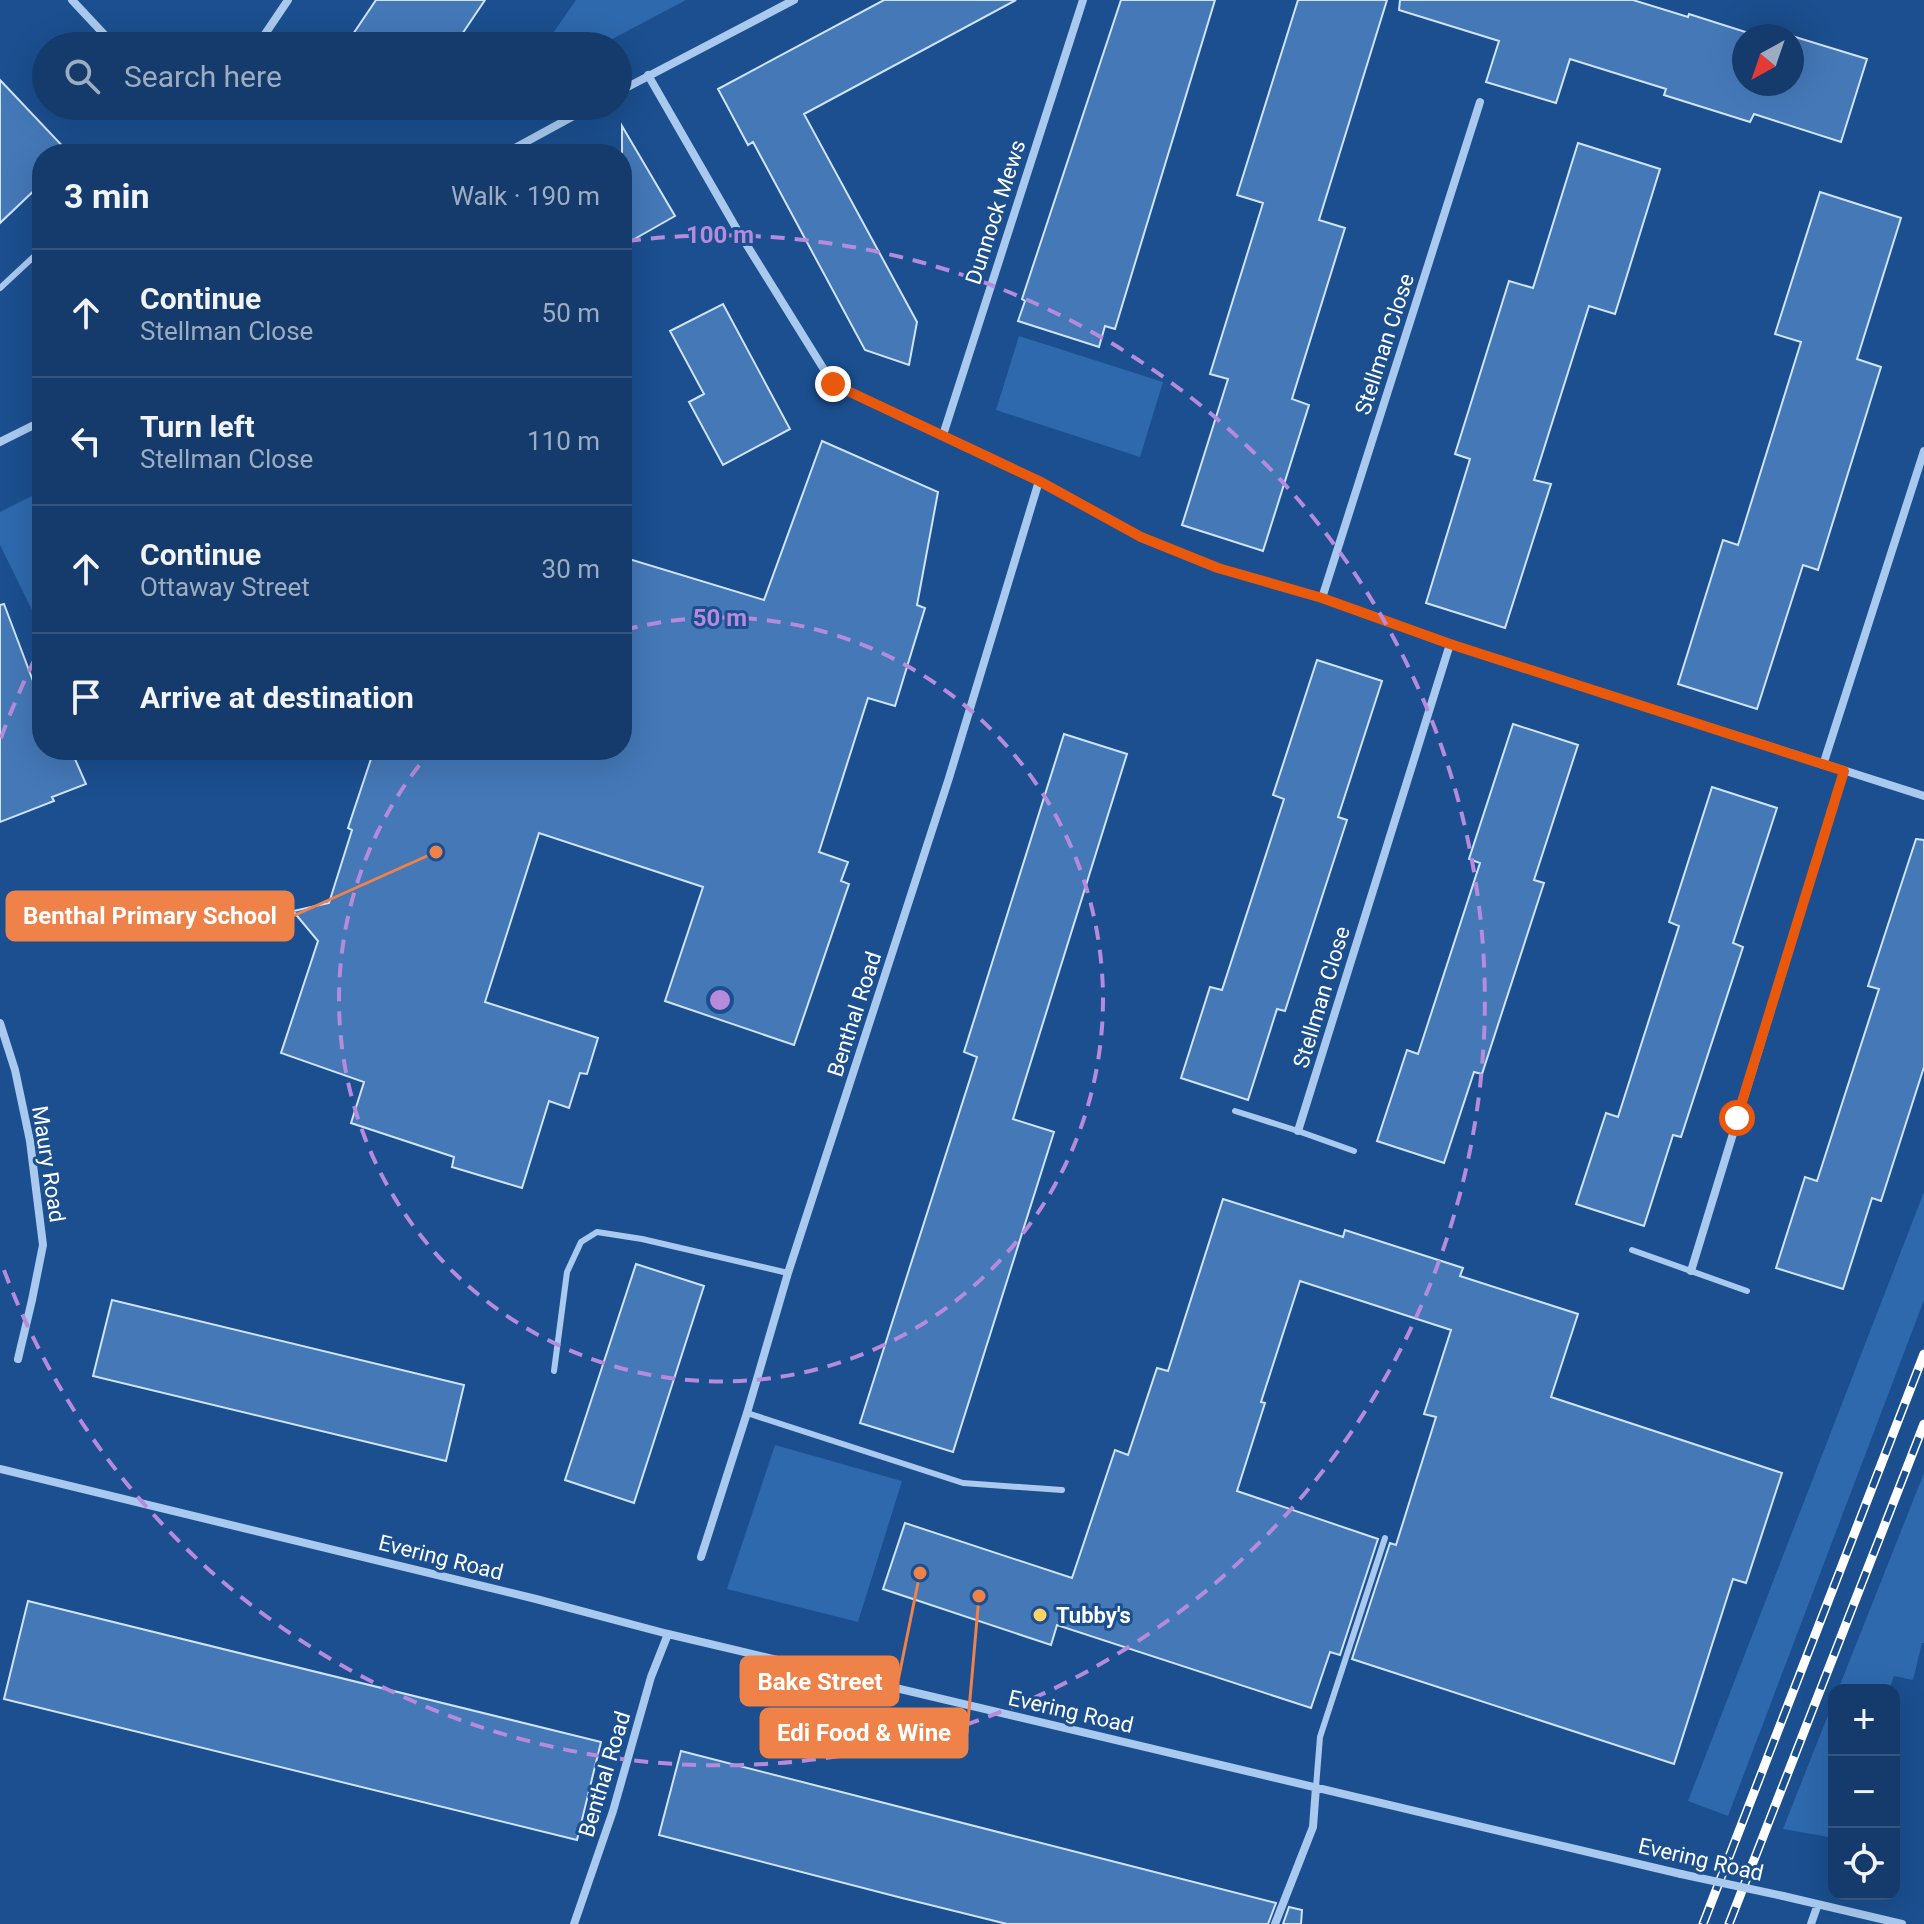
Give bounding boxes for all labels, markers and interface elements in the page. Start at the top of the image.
north arrow [1732,24,1804,96]
search box [32,32,632,120]
icon: search [60,54,104,98]
text: Search here [124,59,282,94]
street label: Dunnock Mews [960,137,1031,287]
text: 3 min [64,176,149,216]
text: Walk · 190 m [451,181,600,211]
text: 100 m [686,221,754,249]
street label: Stellman Close [1350,271,1419,418]
text: Continue [140,281,261,316]
icon: ahead [64,291,108,335]
text: 50 m [542,298,600,328]
text: Stellman Close [140,316,313,346]
route end [815,366,851,402]
text: Turn left [140,409,255,444]
icon: left [64,419,108,463]
text: 110 m [527,426,600,456]
text: Stellman Close [140,444,313,474]
text: Continue [140,537,261,572]
icon: ahead [64,547,108,591]
text: 30 m [542,554,600,584]
text: Ottaway Street [140,572,310,602]
text: 50 m [693,604,747,632]
icon: arrive [64,675,108,719]
text: Arrive at destination [140,680,414,715]
callout: Benthal Primary School [7,892,293,940]
text: Benthal Primary School [23,902,277,930]
street label: Stellman Close [1288,923,1355,1071]
street label: Benthal Road [822,948,886,1080]
centre of rings [706,986,734,1014]
route start [1719,1100,1755,1136]
street label: Maury Road [27,1104,70,1224]
street label: Evering Road [376,1530,506,1585]
place label: Tubby's [1056,1603,1131,1628]
marker: Tubby's [1031,1606,1049,1624]
callout: Bake Street [741,1657,898,1705]
text: Bake Street [757,1668,883,1696]
map controls [1828,1684,1900,1900]
button: + [1828,1684,1900,1756]
street label: Evering Road [1006,1685,1136,1738]
street label: Benthal Road [574,1708,635,1840]
callout: Edi Food & Wine [761,1709,967,1757]
text: Edi Food & Wine [777,1719,951,1747]
button: − [1828,1756,1900,1828]
button: locate [1828,1828,1900,1900]
street label: Evering Road [1636,1833,1766,1886]

